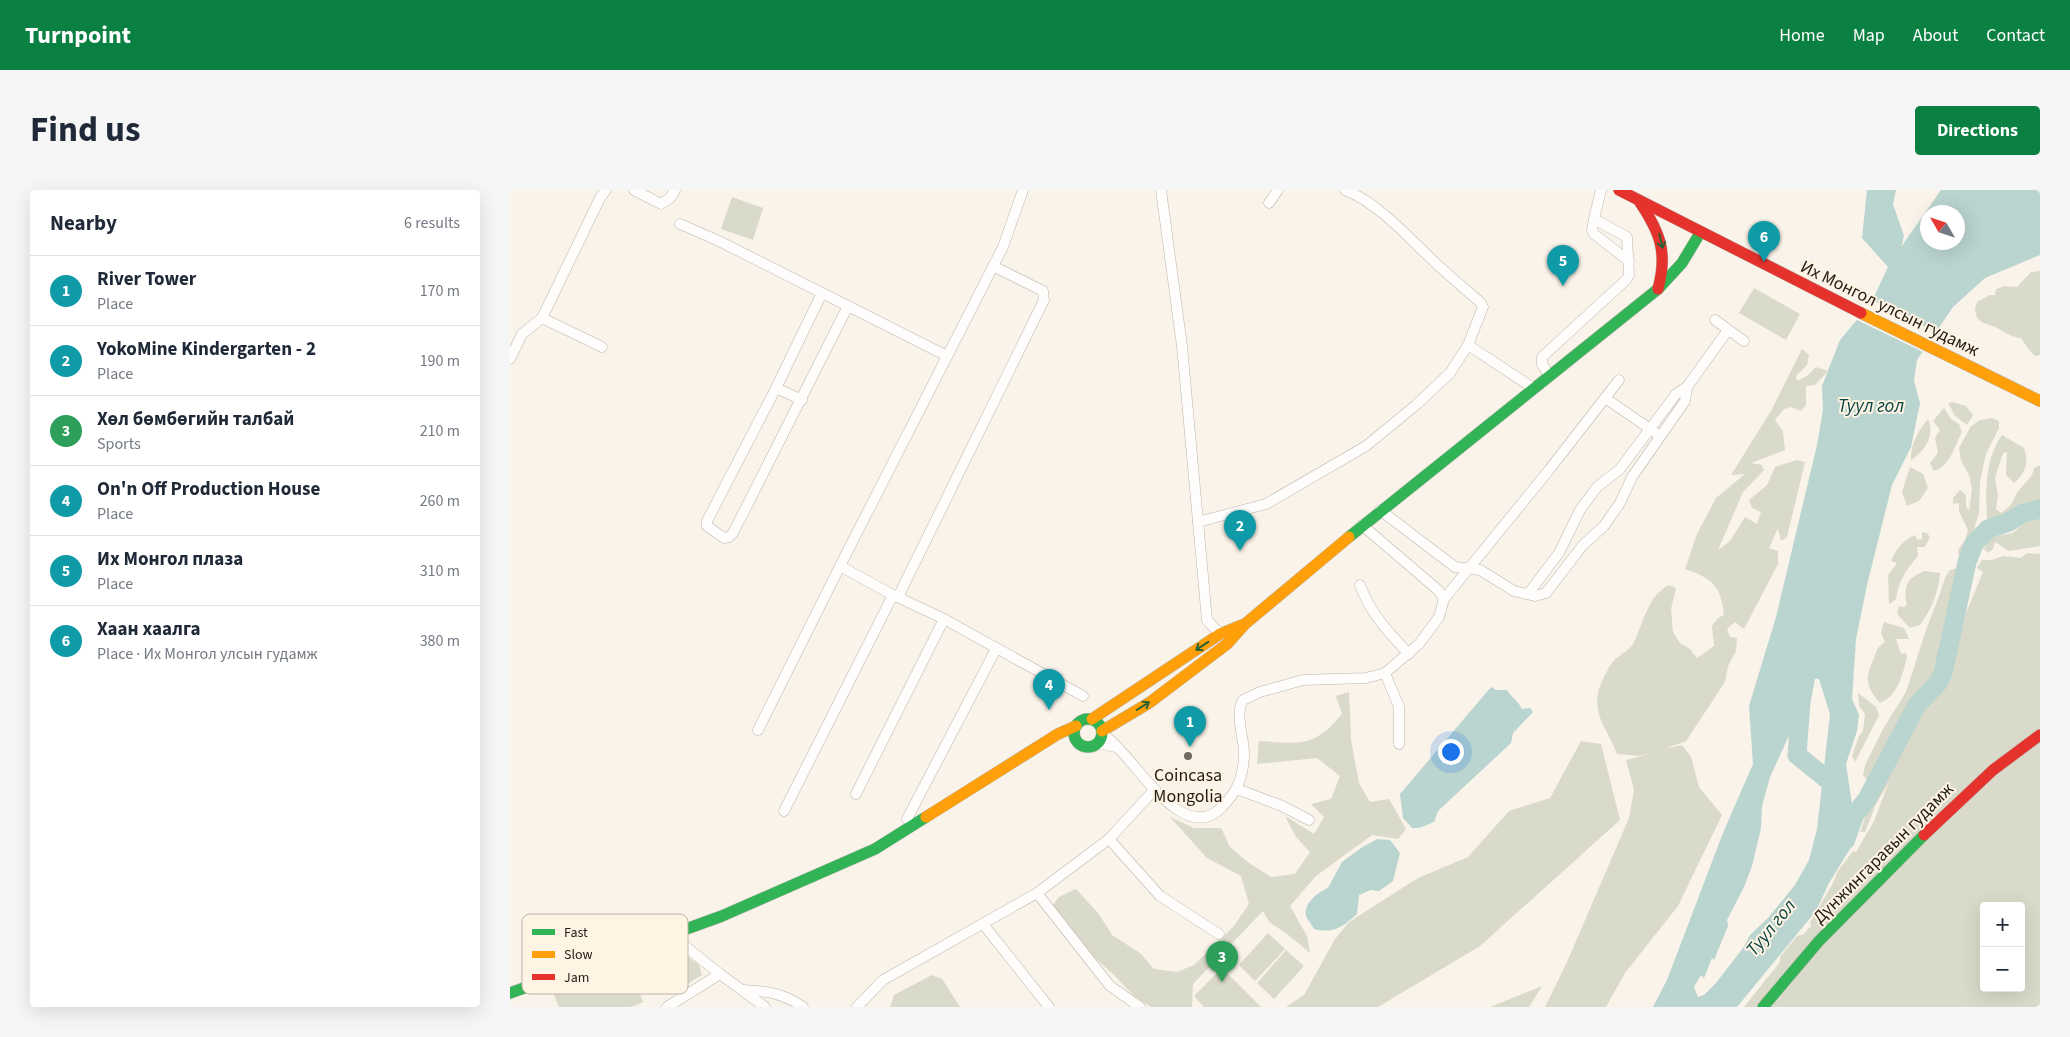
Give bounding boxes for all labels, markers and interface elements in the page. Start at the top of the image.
text: Turnpoint [25,18,131,53]
text: Home [1779,23,1825,48]
text: Map [1853,23,1885,48]
text: About [1913,23,1958,48]
text: Contact [1986,23,2045,48]
text: Find us [30,105,140,155]
button: Directions [1915,106,2040,155]
north arrow [1920,205,1965,250]
text: Nearby [50,208,117,238]
text: 6 results [404,212,460,234]
pin: 6 [1748,221,1780,262]
one-way arrow [1657,233,1666,249]
pin: 5 [1547,245,1579,286]
street label: Их Монгол улсын гудамж [1796,254,1984,363]
text: River Tower [97,266,196,293]
text: 1 [62,280,70,302]
text: 170 m [420,280,460,302]
text: Place [97,293,133,315]
text: YokoMine Kindergarten - 2 [97,336,316,363]
text: 2 [62,350,70,372]
text: 190 m [420,350,460,372]
text: Place [97,363,133,385]
water label: Туул гол [1838,393,1904,420]
text: Хөл бөмбөгийн талбай [97,406,294,433]
text: 3 [62,420,70,442]
text: 210 m [420,420,460,442]
text: Sports [97,433,141,455]
text: On'n Off Production House [97,476,320,503]
text: 4 [62,490,70,512]
text: 260 m [420,490,460,512]
text: Place [97,503,133,525]
pin: 2 [1224,510,1256,551]
text: Их Монгол плаза [97,546,243,573]
text: 5 [62,560,70,582]
text: 310 m [420,560,460,582]
text: Place [97,573,133,595]
text: Хаан хаалга [97,616,200,643]
text: 6 [62,630,70,652]
text: 380 m [420,630,460,652]
one-way arrow [1196,641,1210,651]
text: Place · Их Монгол улсын гудамж [97,643,318,665]
pin: 4 [1033,669,1065,710]
one-way arrow [1136,701,1150,711]
pin: 1 [1174,706,1206,747]
your location [1438,739,1464,765]
marker: Coincasa Mongolia [1182,750,1194,762]
place label: Coincasa Mongolia [1153,763,1223,809]
street label: Дүнжингаравын гудамж [1807,777,1960,929]
water label: Туул гол [1740,894,1803,962]
map controls [1980,902,2025,992]
button: + [1980,902,2025,947]
legend [522,914,688,994]
text: Fast [564,923,588,943]
pin: 3 [1206,941,1238,982]
text: Slow [564,945,593,965]
button: − [1980,947,2025,992]
text: Jam [564,968,589,988]

